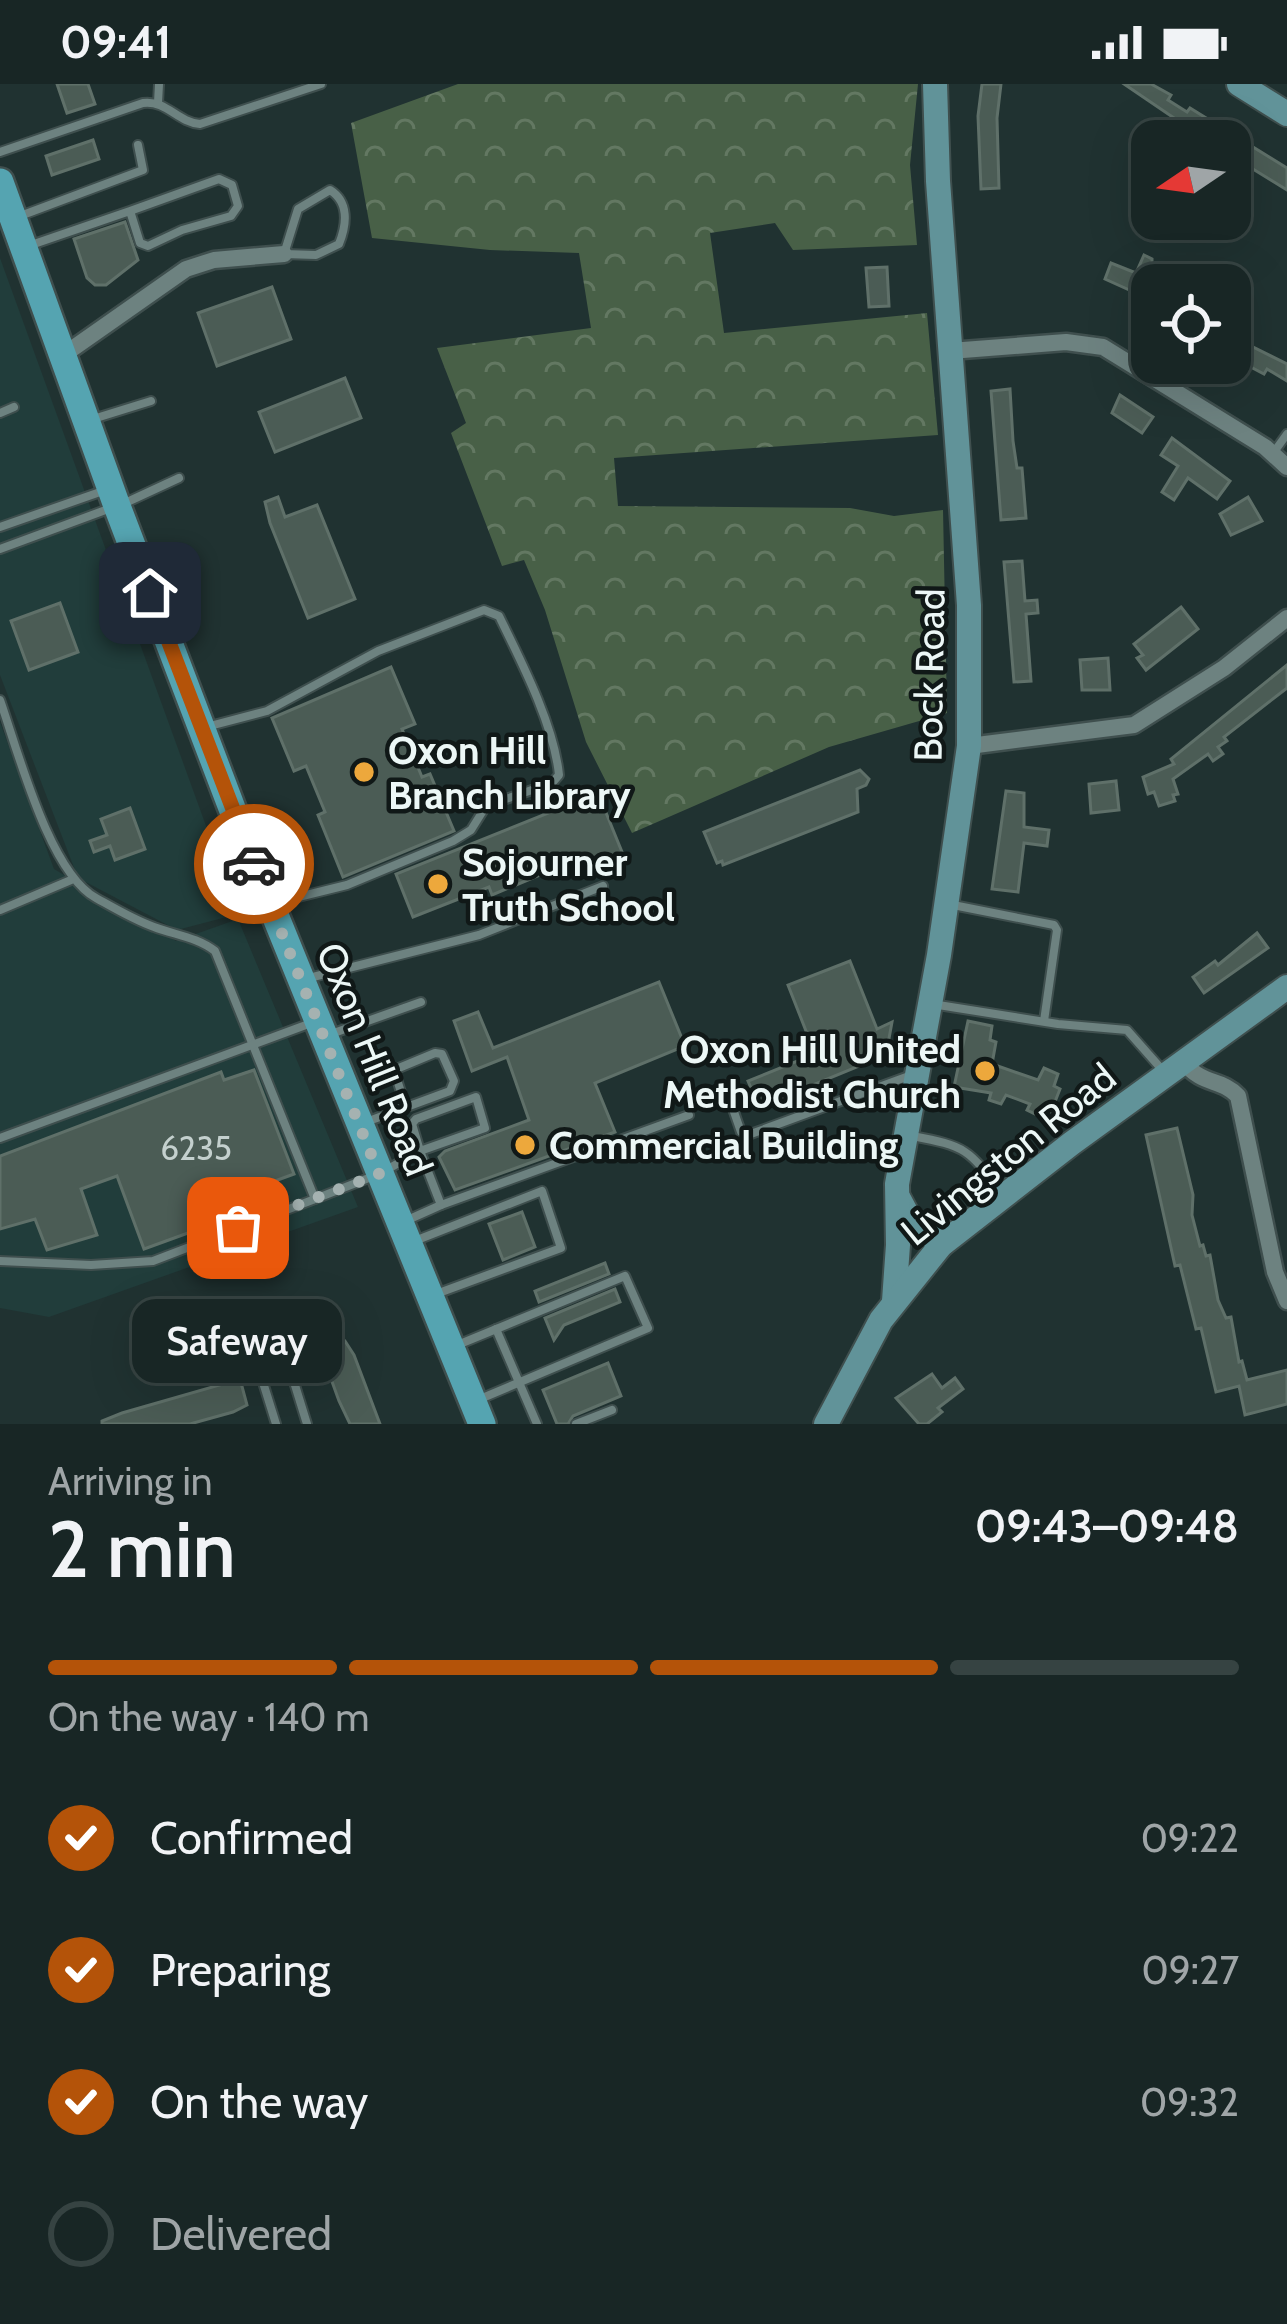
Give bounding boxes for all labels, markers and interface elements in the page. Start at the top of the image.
text: 09:41 [60,15,171,69]
north arrow [1131,120,1251,240]
map controls [1131,120,1251,384]
button: locate [1131,264,1251,384]
pin [99,542,201,644]
icon: home [117,560,183,626]
street label: Bock Road [903,588,955,762]
place label: Oxon Hill Branch Library [388,726,631,819]
marker: Oxon Hill Branch Library [351,759,377,785]
courier [194,804,314,924]
icon: car [221,831,287,897]
place label: Sojourner Truth School [462,838,675,931]
marker: Sojourner Truth School [425,871,451,897]
street label: Oxon Hill Road [307,936,443,1182]
place label: Oxon Hill United Methodist Church [663,1025,961,1118]
street label: Livingston Road [891,1053,1125,1255]
marker: Oxon Hill United Methodist Church [972,1058,998,1084]
place label: Commercial Building [549,1121,899,1169]
house number: 6235 [160,1128,232,1168]
marker: Commercial Building [512,1132,538,1158]
pin [187,1177,289,1279]
icon: bag [205,1195,271,1261]
callout: Safeway [133,1300,343,1384]
text: Safeway [166,1317,308,1365]
text: Arriving in [48,1457,212,1505]
text: 09:43–09:48 [975,1499,1239,1553]
text: 2 min [48,1502,236,1597]
text: On the way · 140 m [48,1693,369,1741]
icon: check [48,1805,114,1871]
text: Confirmed [150,1811,353,1865]
text: 09:22 [1141,1814,1239,1862]
icon: check [48,1937,114,2003]
text: Preparing [150,1943,330,1997]
text: 09:27 [1141,1946,1239,1994]
icon: check [48,2069,114,2135]
text: On the way [150,2075,368,2129]
text: 09:32 [1140,2078,1239,2126]
text: Delivered [150,2207,332,2261]

